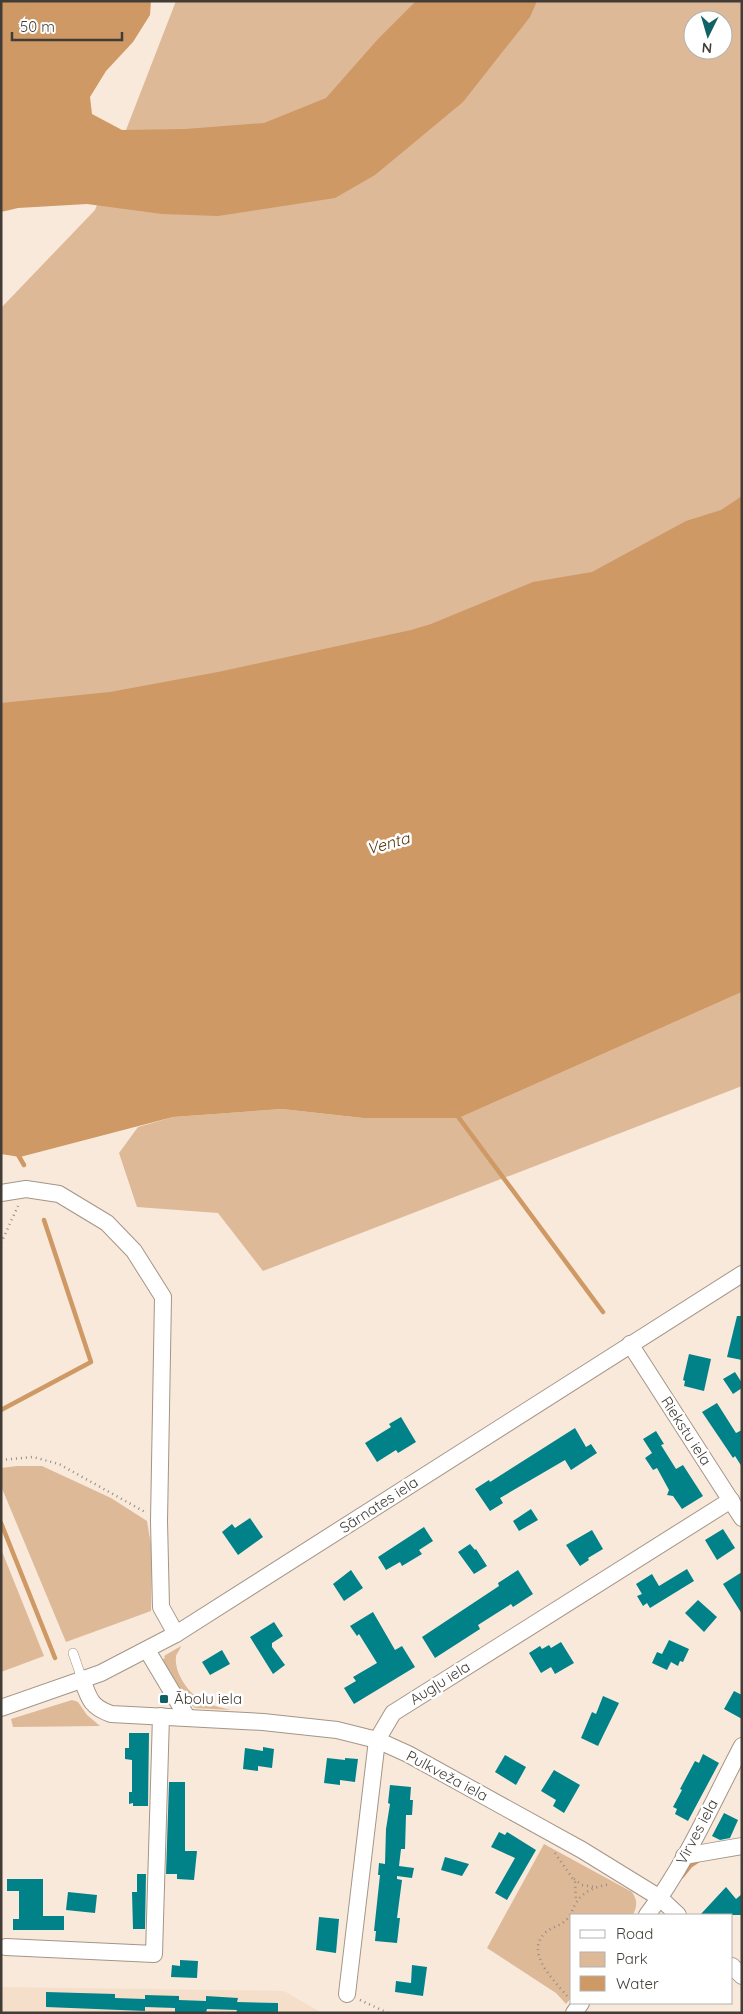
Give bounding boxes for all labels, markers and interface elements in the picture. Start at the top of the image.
scale bar [12,10,122,42]
north arrow [683,10,733,60]
text: 50 m [20,17,55,36]
text: N [701,39,713,57]
water label: Venta [364,827,413,859]
street label: Riekstu iela [657,1393,716,1469]
street label: Sārnates iela [336,1472,422,1537]
street label: Augļu iela [406,1657,473,1709]
place label: Ābolu iela [174,1689,242,1708]
marker: Ābolu iela [158,1693,170,1705]
street label: Pulkveža iela [403,1746,491,1805]
street label: Virves iela [671,1796,722,1868]
legend [570,1914,733,2004]
text: Road [616,1924,653,1943]
text: Park [616,1949,648,1968]
text: Water [616,1974,659,1993]

